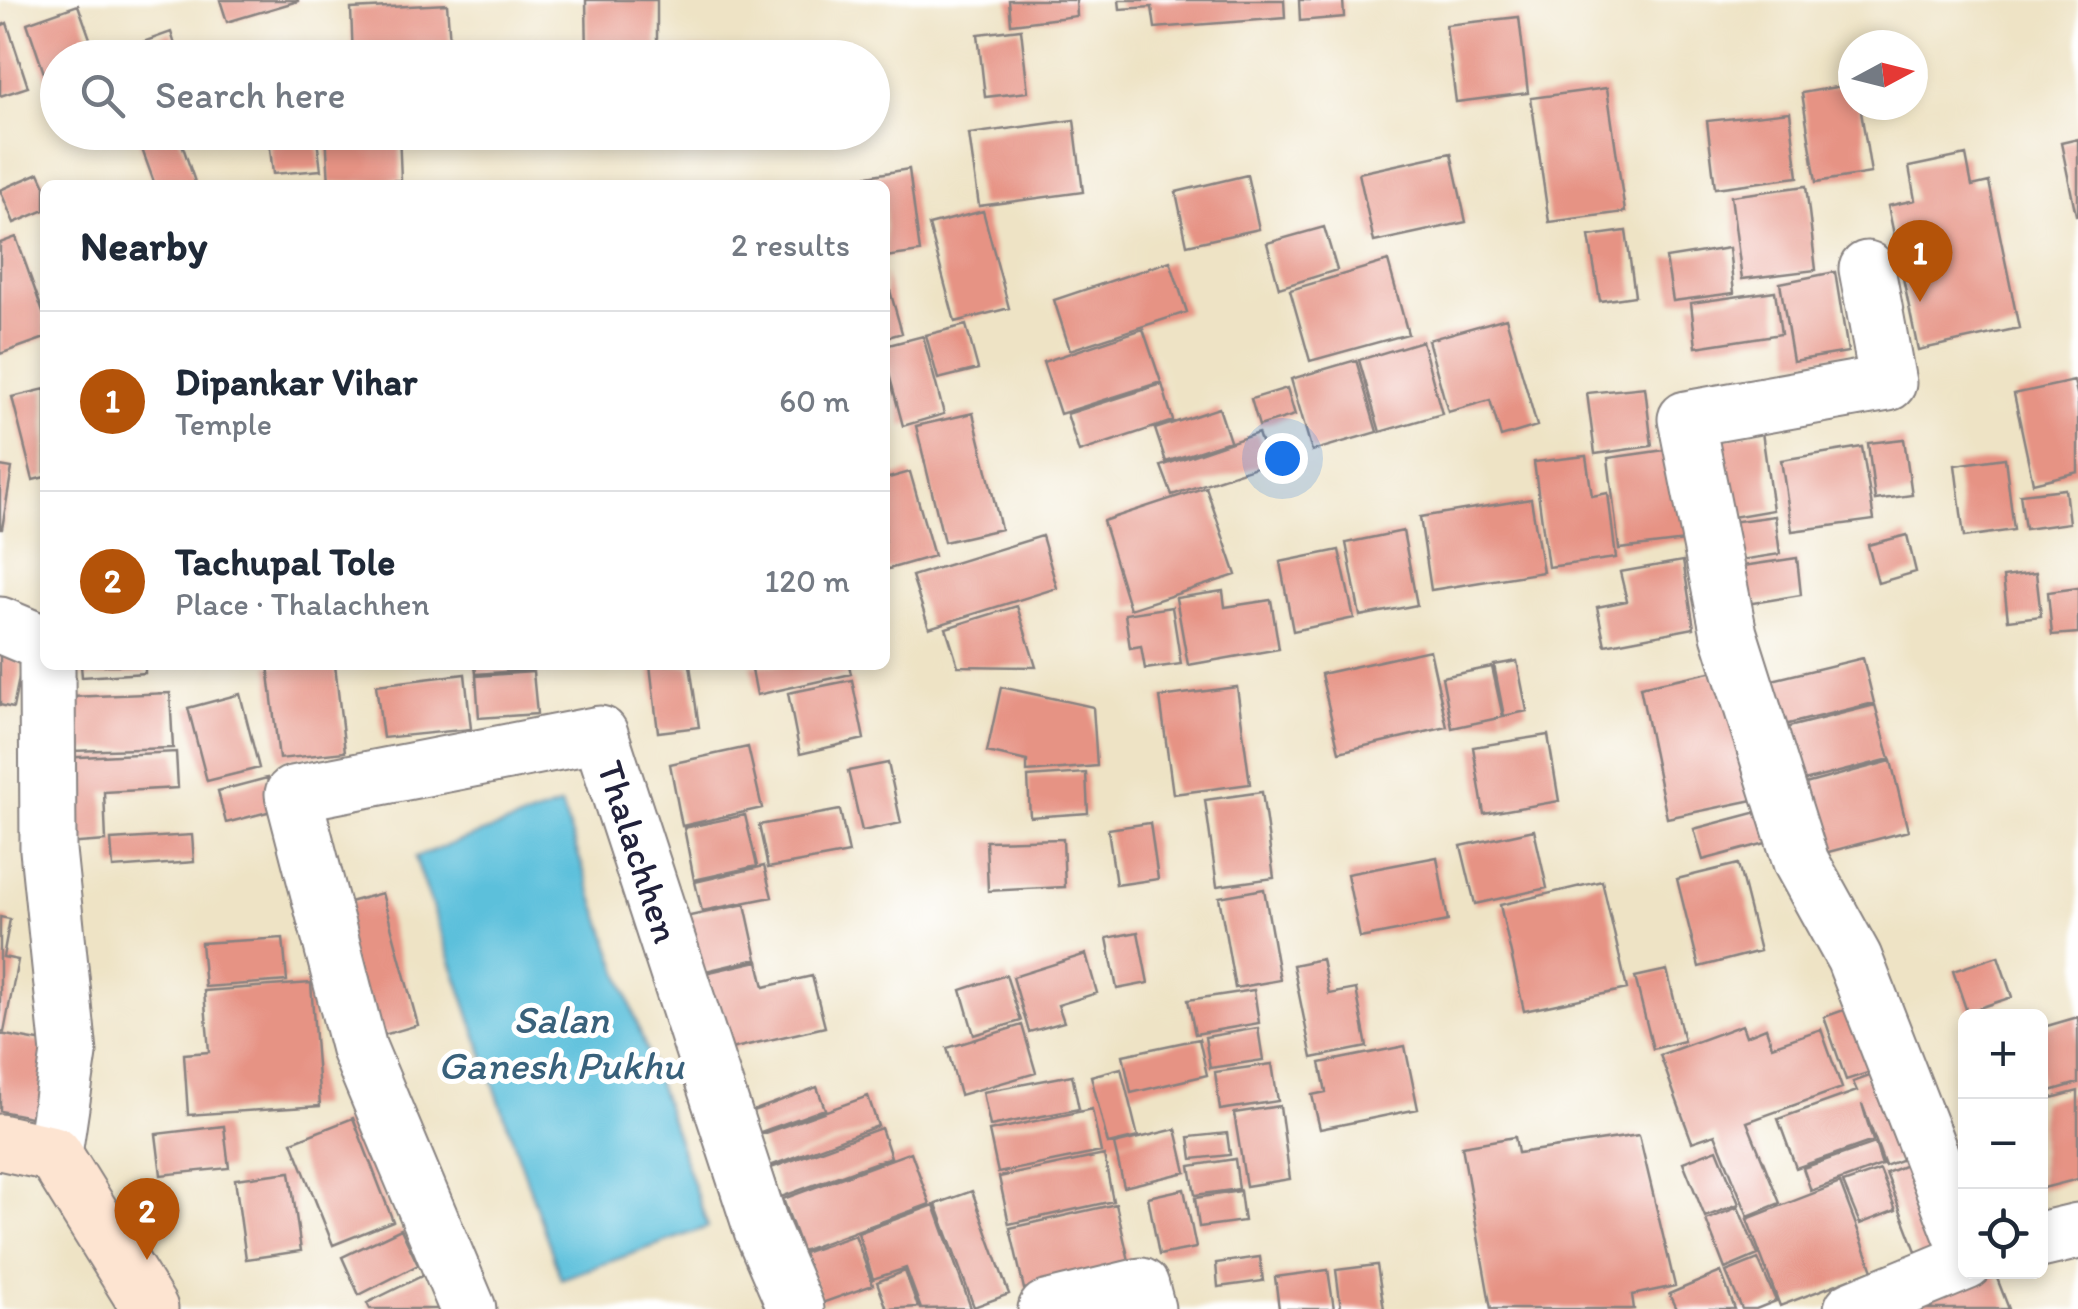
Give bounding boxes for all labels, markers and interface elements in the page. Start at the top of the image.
north arrow [1838,30,1928,120]
search box [40,40,890,150]
icon: search [75,68,130,123]
text: Search here [155,72,346,118]
text: Nearby [80,220,207,271]
pin: 1 [1888,220,1952,302]
text: 2 results [731,226,850,264]
text: Dipankar Vihar [175,359,417,405]
text: 1 [105,382,120,420]
text: 60 m [779,382,850,420]
text: Temple [175,405,272,443]
your location [1257,433,1308,484]
text: Tachupal Tole [175,539,395,585]
text: 2 [104,562,121,600]
text: 120 m [764,562,850,600]
text: Place · Thalachhen [175,585,430,623]
street label: Thalachhen [587,755,690,949]
water label: Salan Ganesh Pukhu [438,995,685,1089]
map controls [1958,1009,2048,1279]
button: + [1958,1009,2048,1099]
button: − [1958,1099,2048,1189]
pin: 2 [114,1178,180,1260]
button: locate [1958,1189,2048,1279]

